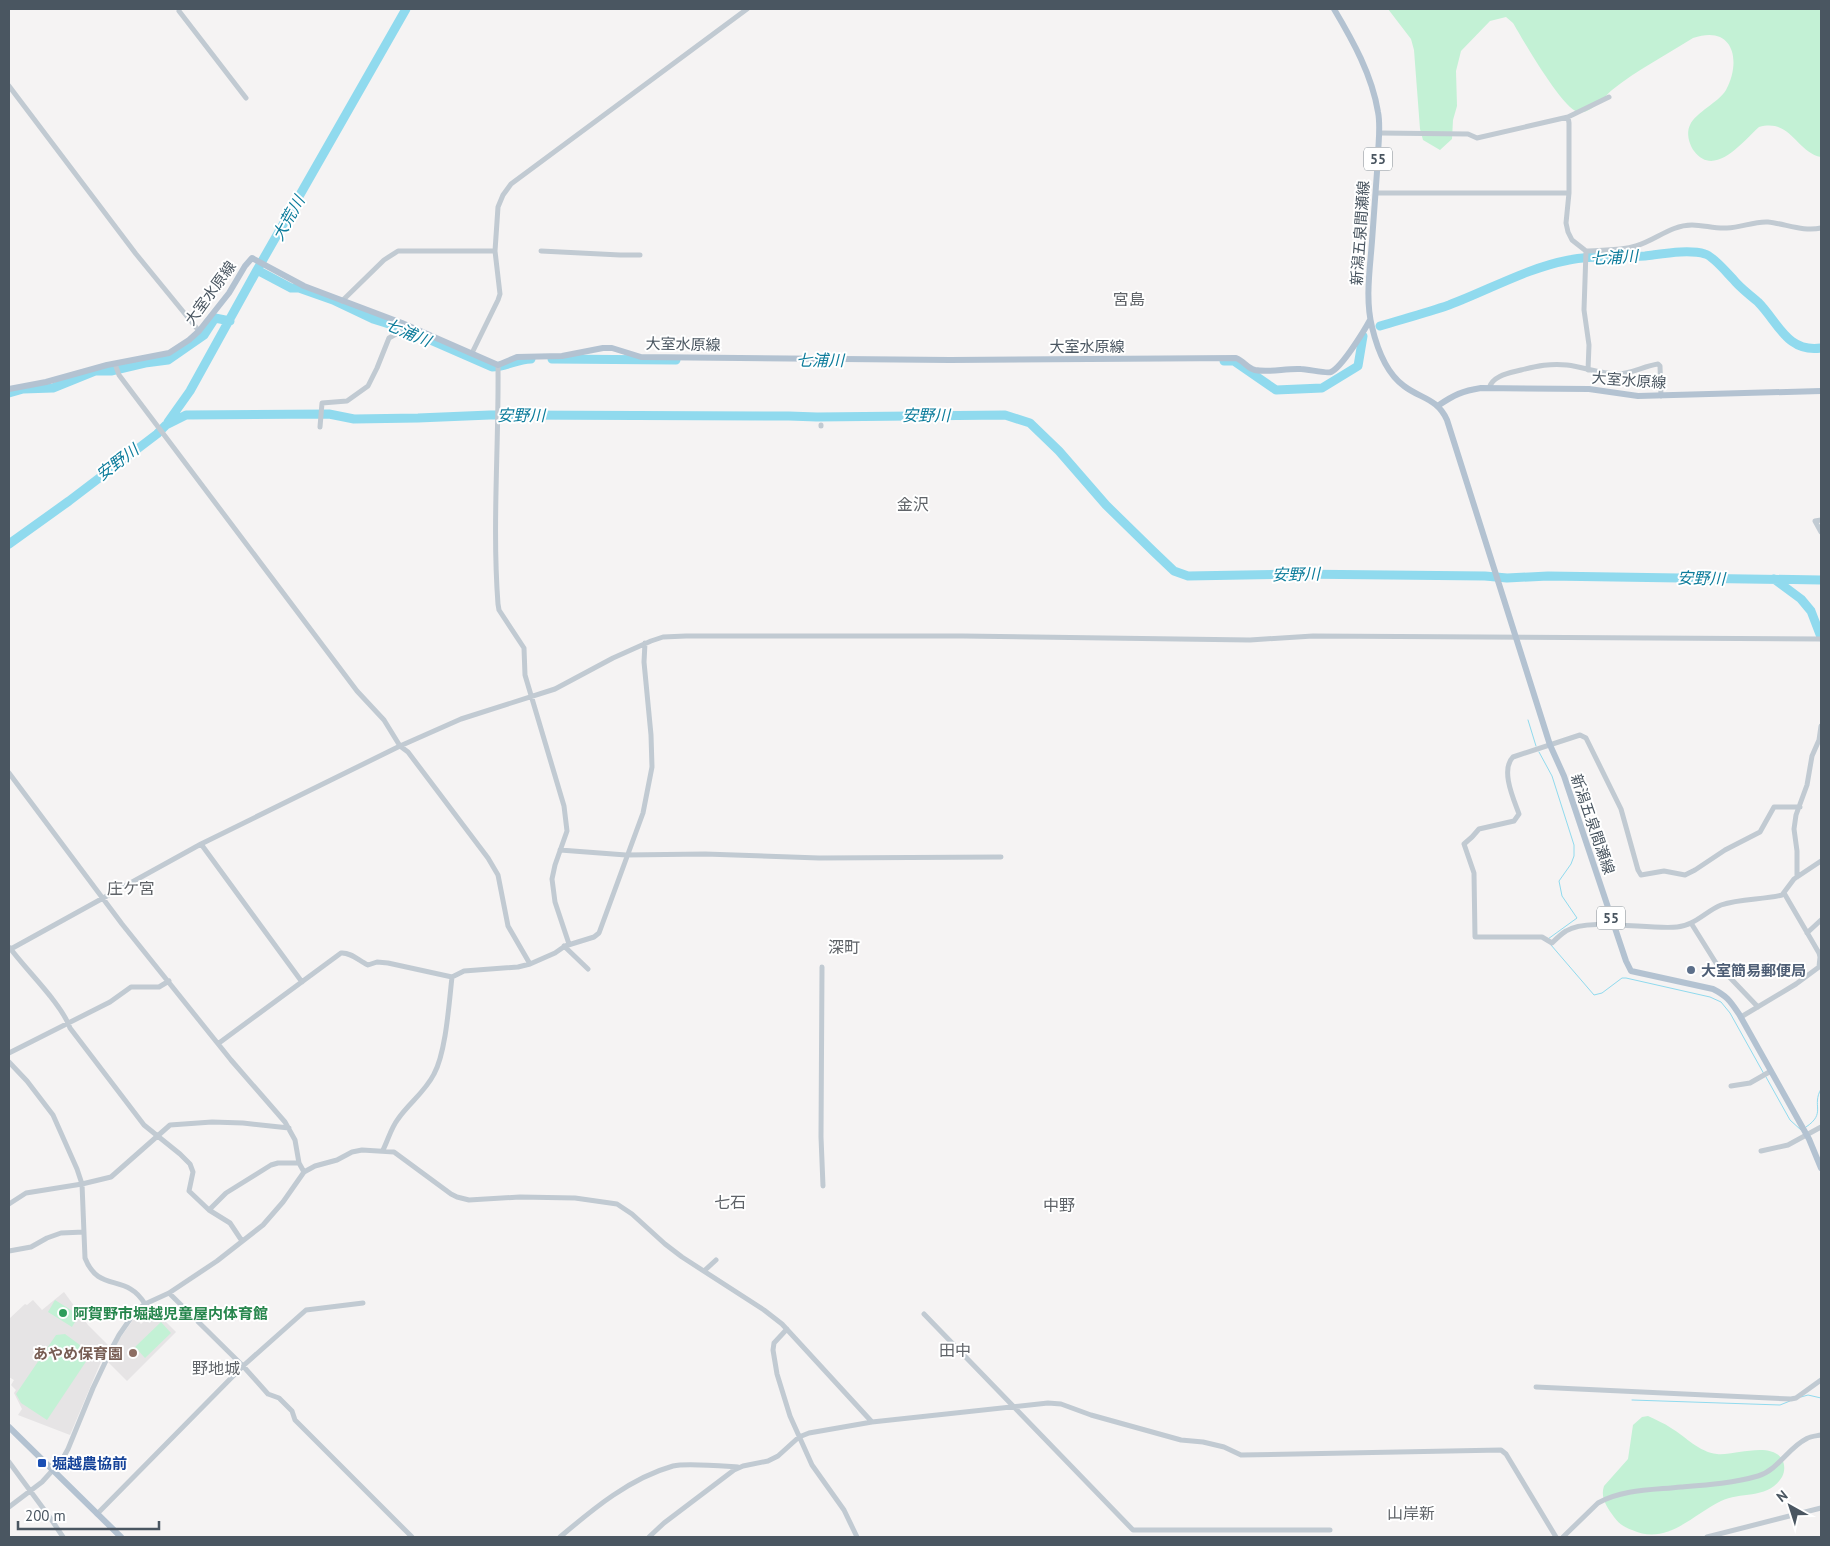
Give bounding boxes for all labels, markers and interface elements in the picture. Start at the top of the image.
road number: 55 [1364,148,1392,170]
street label: 新潟五泉間瀬線 [1347,180,1373,286]
water label: 大荒川 [268,190,309,244]
water label: 七浦川 [1590,246,1640,268]
street label: 大室水原線 [180,257,240,329]
district label: 宮島 [1113,289,1145,309]
water label: 七浦川 [382,313,436,351]
street label: 大室水原線 [645,334,721,354]
street label: 大室水原線 [1049,337,1125,356]
water label: 七浦川 [796,350,846,370]
street label: 大室水原線 [1591,368,1667,392]
water label: 安野川 [497,405,547,425]
water label: 安野川 [902,405,952,425]
water label: 安野川 [92,438,144,484]
district label: 金沢 [897,494,929,514]
water label: 安野川 [1272,564,1322,584]
water label: 安野川 [1677,568,1727,588]
street label: 新潟五泉間瀬線 [1567,771,1619,877]
district label: 庄ケ宮 [107,878,155,898]
road number: 55 [1597,906,1625,930]
district label: 深町 [828,937,860,957]
place label: 大室簡易郵便局 [1701,961,1806,980]
marker: 大室簡易郵便局 [1685,964,1697,976]
district label: 七石 [714,1192,746,1212]
district label: 中野 [1043,1195,1075,1215]
place label: 阿賀野市堀越児童屋内体育館 [73,1304,268,1323]
marker: 阿賀野市堀越児童屋内体育館 [57,1307,69,1319]
district label: 田中 [939,1340,971,1360]
place label: あやめ保育園 [33,1344,123,1363]
marker: あやめ保育園 [127,1347,139,1359]
district label: 野地城 [192,1358,240,1378]
place label: 堀越農協前 [52,1454,127,1473]
marker: 堀越農協前 [36,1457,48,1469]
north arrow [1765,1481,1815,1531]
text: N [1773,1486,1791,1506]
scale bar [18,1498,159,1530]
district label: 山岸新 [1387,1503,1435,1523]
text: 200 m [25,1506,66,1525]

